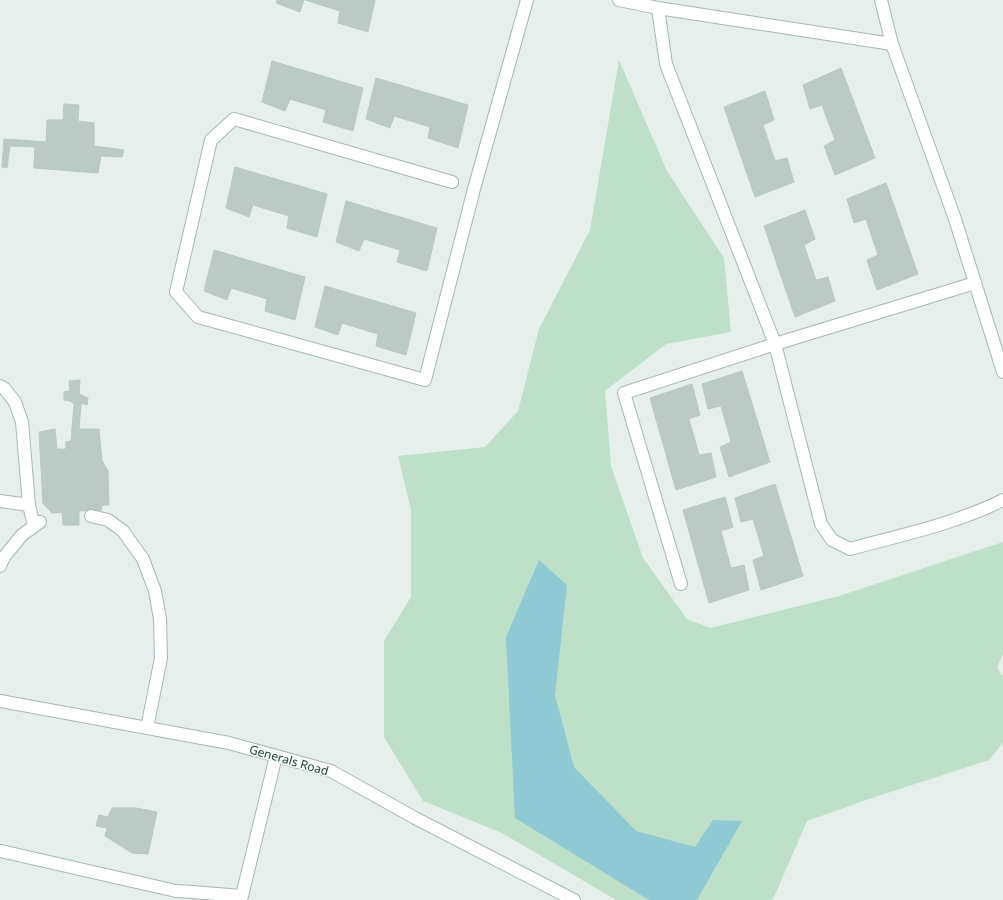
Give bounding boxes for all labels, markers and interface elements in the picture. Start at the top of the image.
street label: Generals Road [247,741,331,779]

